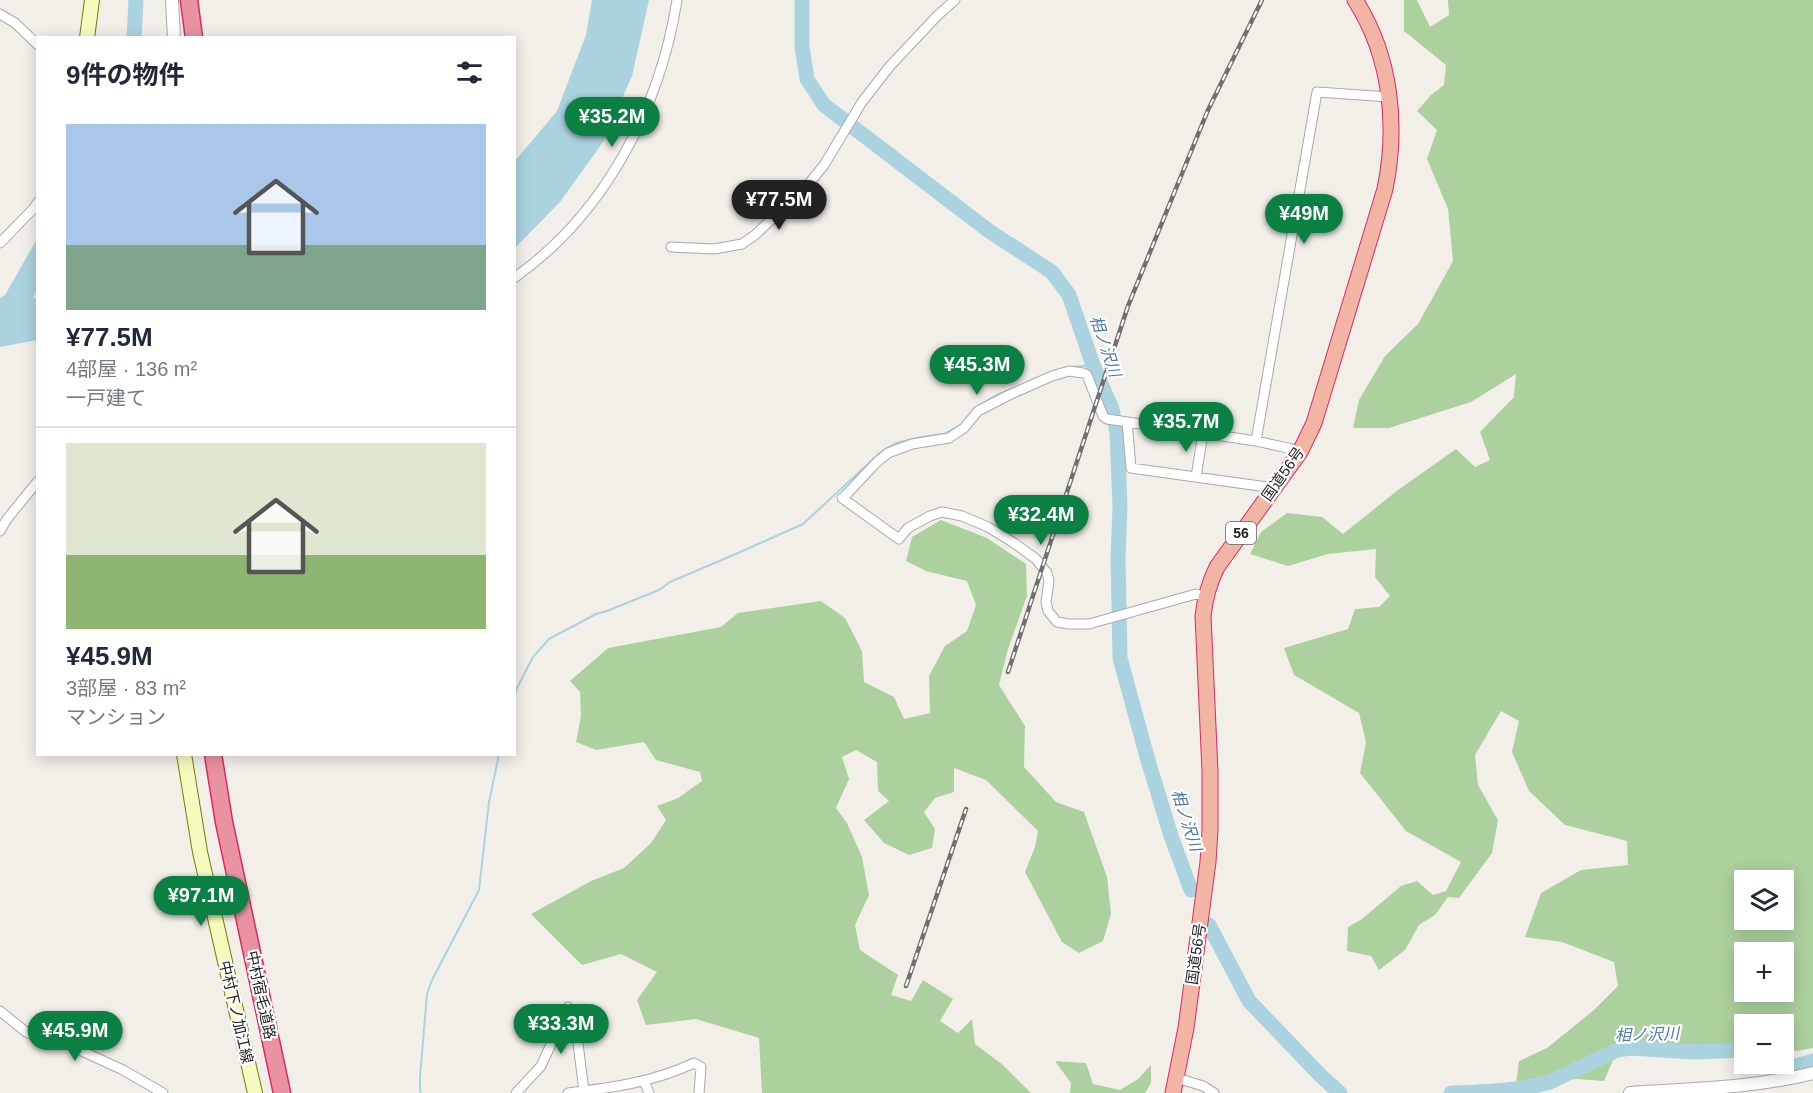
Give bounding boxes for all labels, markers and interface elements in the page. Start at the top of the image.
icon: filters [453,56,486,89]
text: 9件の物件 [66,60,184,90]
pin: ¥35.2M [563,97,661,148]
text: ¥35.2M [579,105,645,127]
icon: home [222,163,330,271]
pin: ¥77.5M [730,180,828,231]
text: ¥77.5M [746,188,812,210]
pin: ¥49M [1268,194,1340,245]
text: ¥49M [1279,202,1329,224]
water label: 相ノ沢川 [1087,313,1125,381]
text: ¥77.5M [66,322,153,352]
pin: ¥45.3M [928,345,1026,396]
text: ¥45.3M [944,353,1010,375]
text: 4部屋 · 136 m² [66,358,197,380]
text: 一戸建て [66,387,146,409]
pin: ¥35.7M [1137,402,1235,453]
text: ¥35.7M [1153,410,1219,432]
street label: 国道56号 [1258,444,1307,504]
icon: home [222,482,330,590]
pin: ¥32.4M [992,495,1090,546]
text: ¥32.4M [1008,503,1074,525]
road number: 56 [1226,522,1256,544]
text: ¥45.9M [66,641,153,671]
text: 3部屋 · 83 m² [66,677,186,699]
text: マンション [66,706,166,728]
water label: 相ノ沢川 [1169,787,1205,855]
map controls [1734,870,1794,1074]
button: layers [1734,870,1794,930]
pin: ¥97.1M [152,876,250,927]
text: ¥97.1M [168,884,234,906]
street label: 国道56号 [1183,922,1208,986]
button: + [1734,942,1794,1002]
street label: 中村宿毛道路 [244,949,279,1041]
street label: 中村下ノ加江線 [216,959,257,1065]
pin: ¥33.3M [512,1004,610,1055]
pin: ¥45.9M [26,1011,124,1062]
text: ¥33.3M [528,1012,594,1034]
button: − [1734,1014,1794,1074]
text: ¥45.9M [42,1019,108,1041]
water label: 相ノ沢川 [1615,1025,1681,1044]

